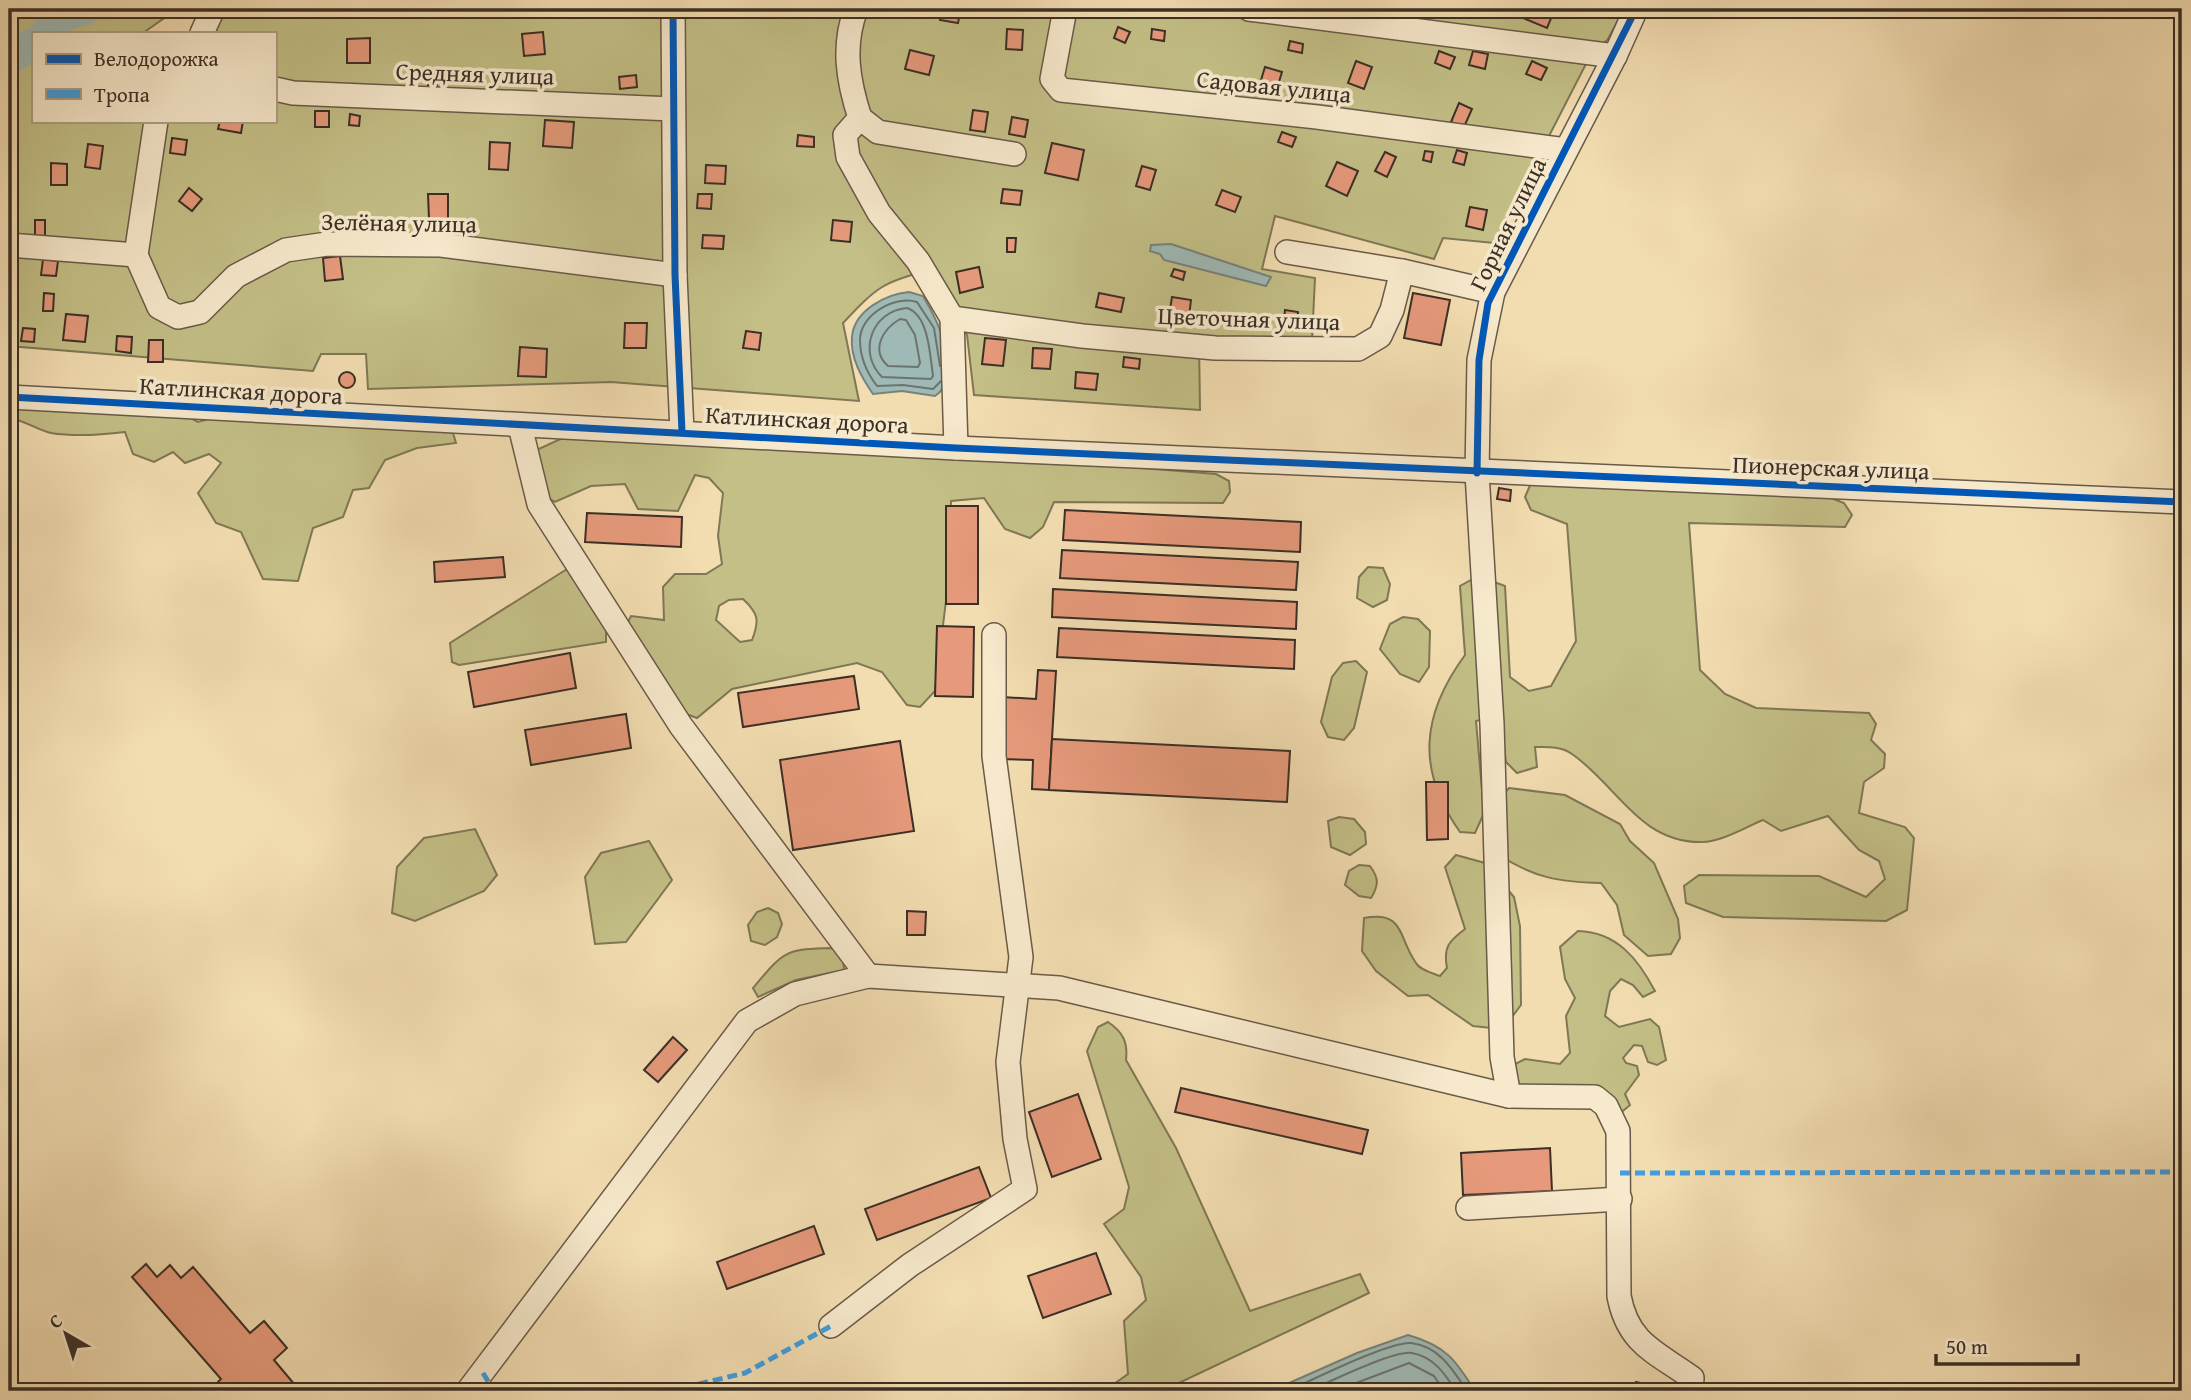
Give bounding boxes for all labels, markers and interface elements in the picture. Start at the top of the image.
legend [32,32,276,122]
text: Велодорожка [94,43,219,74]
street label: Средняя улица [395,53,555,94]
street label: Садовая улица [1195,61,1354,112]
text: Тропа [94,79,150,110]
street label: Горная улица [1460,151,1555,296]
street label: Зелёная улица [321,204,478,241]
street label: Цветочная улица [1157,298,1341,339]
street label: Катлинская дорога [139,368,344,413]
street label: Катлинская дорога [705,397,910,442]
street label: Пионерская улица [1732,447,1931,488]
north arrow [32,1298,102,1368]
text: С [42,1306,68,1335]
scale bar [1936,1323,2077,1367]
text: 50 m [1946,1331,1988,1362]

